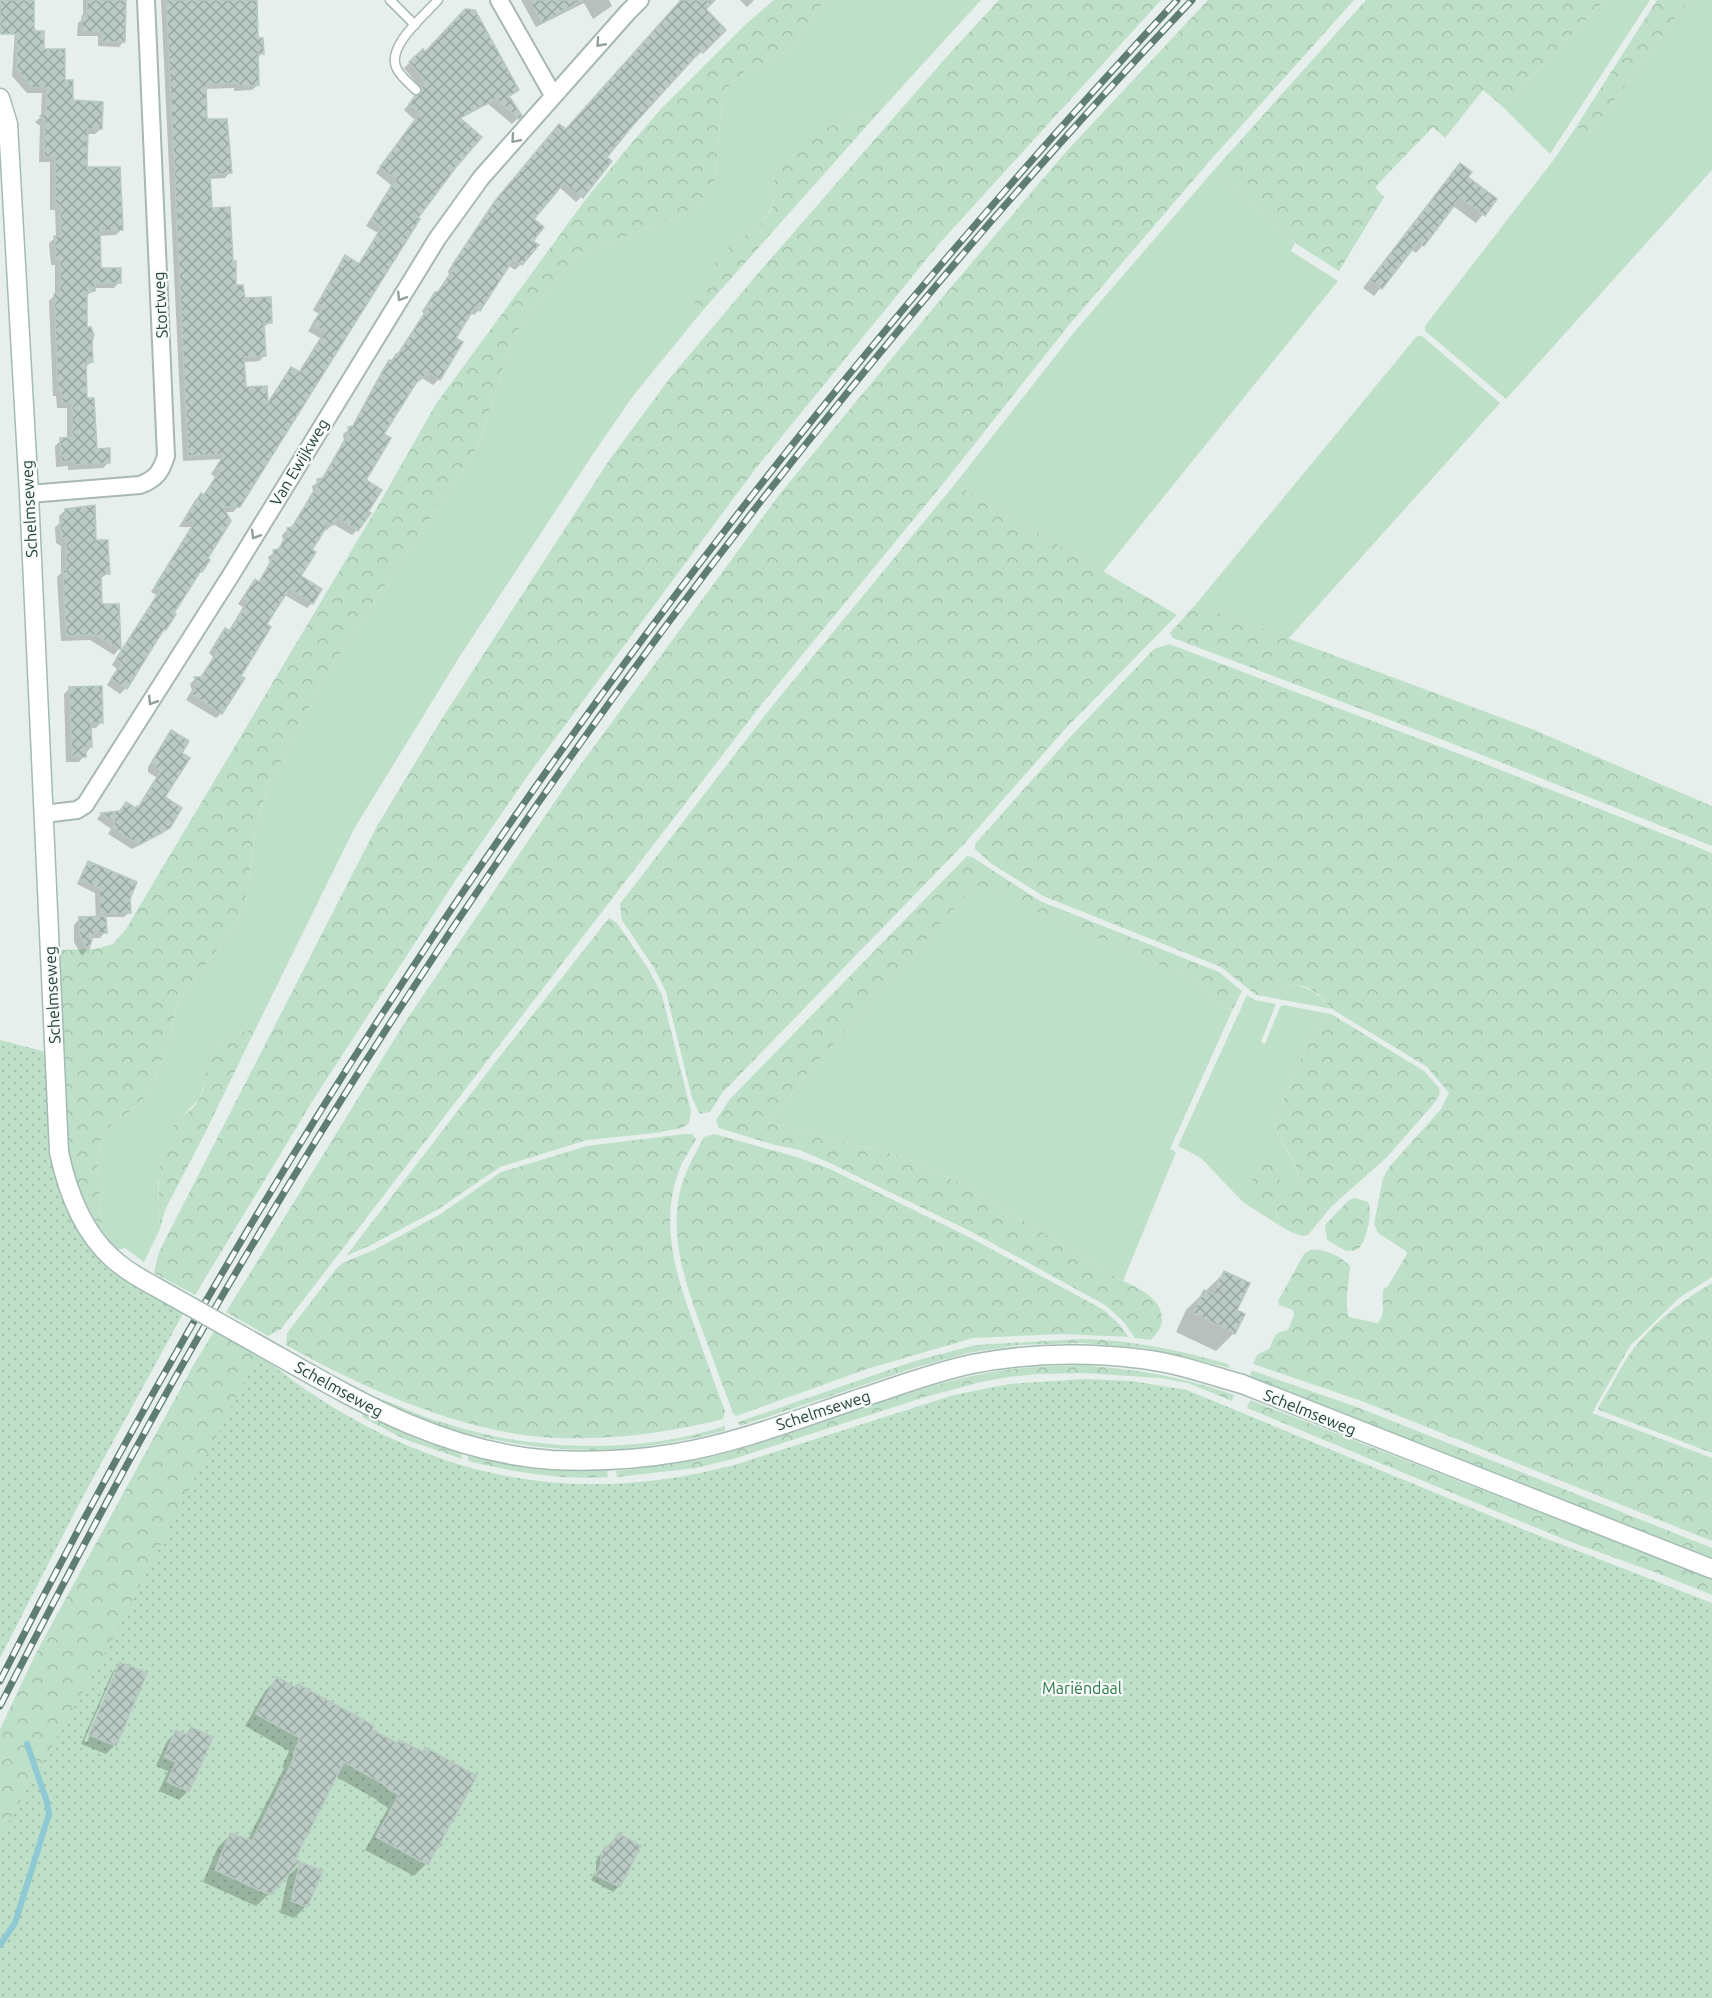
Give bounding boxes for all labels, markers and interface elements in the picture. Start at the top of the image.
one-way arrow [596,36,607,46]
one-way arrow [511,133,522,143]
street label: Stortweg [149,271,171,339]
one-way arrow [396,291,408,301]
street label: Van Ewijkweg [266,415,332,509]
street label: Schelmseweg [17,460,41,558]
one-way arrow [251,529,263,539]
one-way arrow [148,695,160,705]
street label: Schelmseweg [40,946,64,1044]
street label: Schelmseweg [292,1357,386,1421]
street label: Schelmseweg [1261,1385,1359,1439]
street label: Schelmseweg [774,1386,872,1434]
park label: Mariëndaal [1042,1679,1122,1697]

